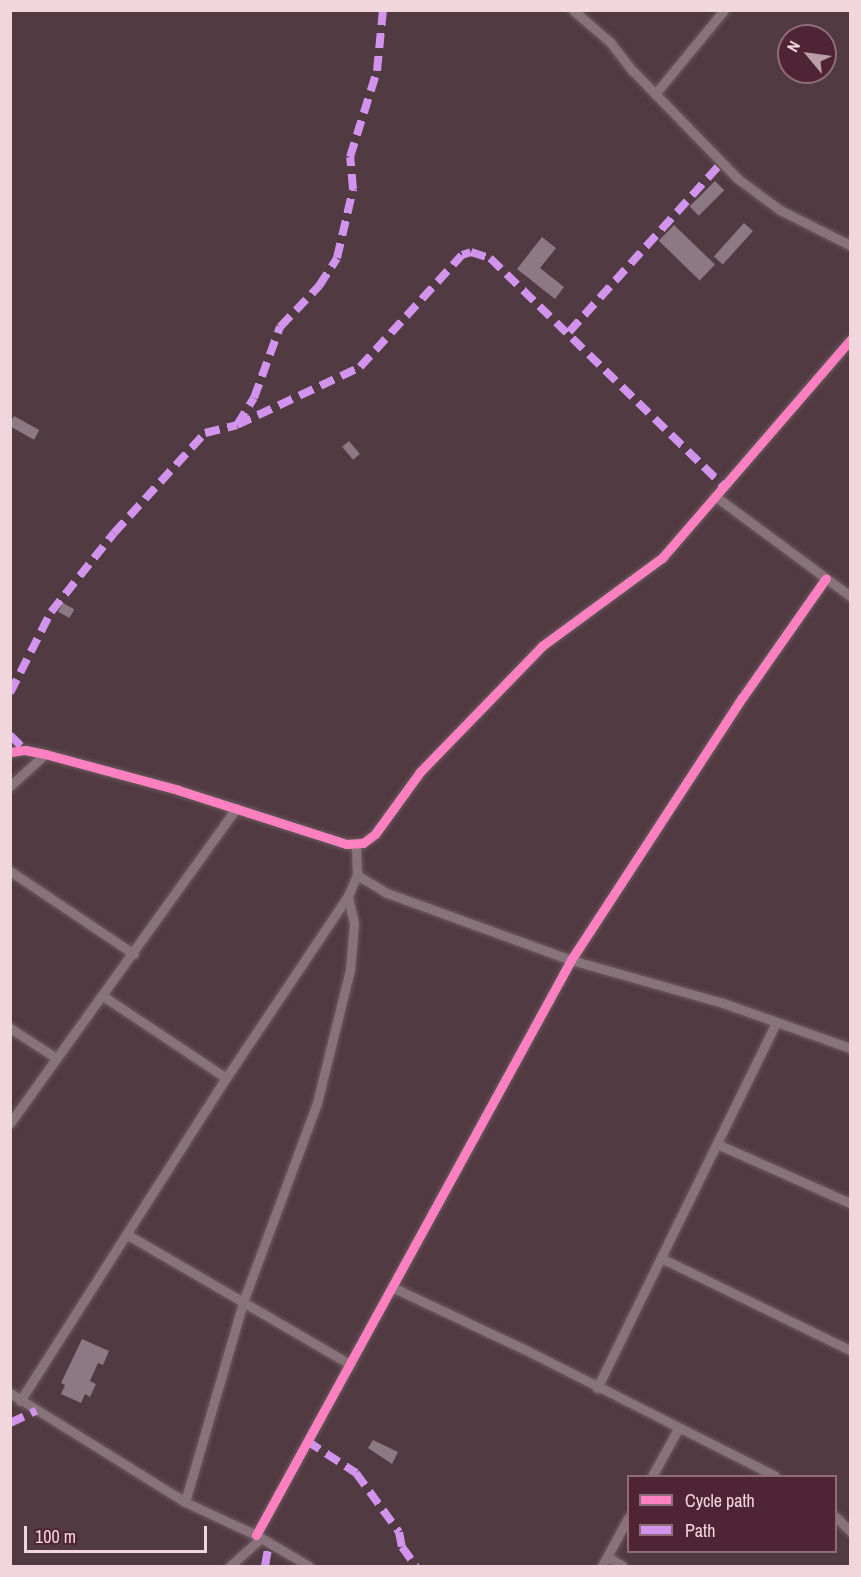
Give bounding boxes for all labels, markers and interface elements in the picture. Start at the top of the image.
north arrow [777,24,837,84]
text: N [781,37,805,56]
legend [627,1475,837,1553]
text: Cycle path [685,1488,755,1513]
scale bar [27,1514,210,1552]
text: Path [685,1518,715,1543]
text: 100 m [35,1524,76,1549]

